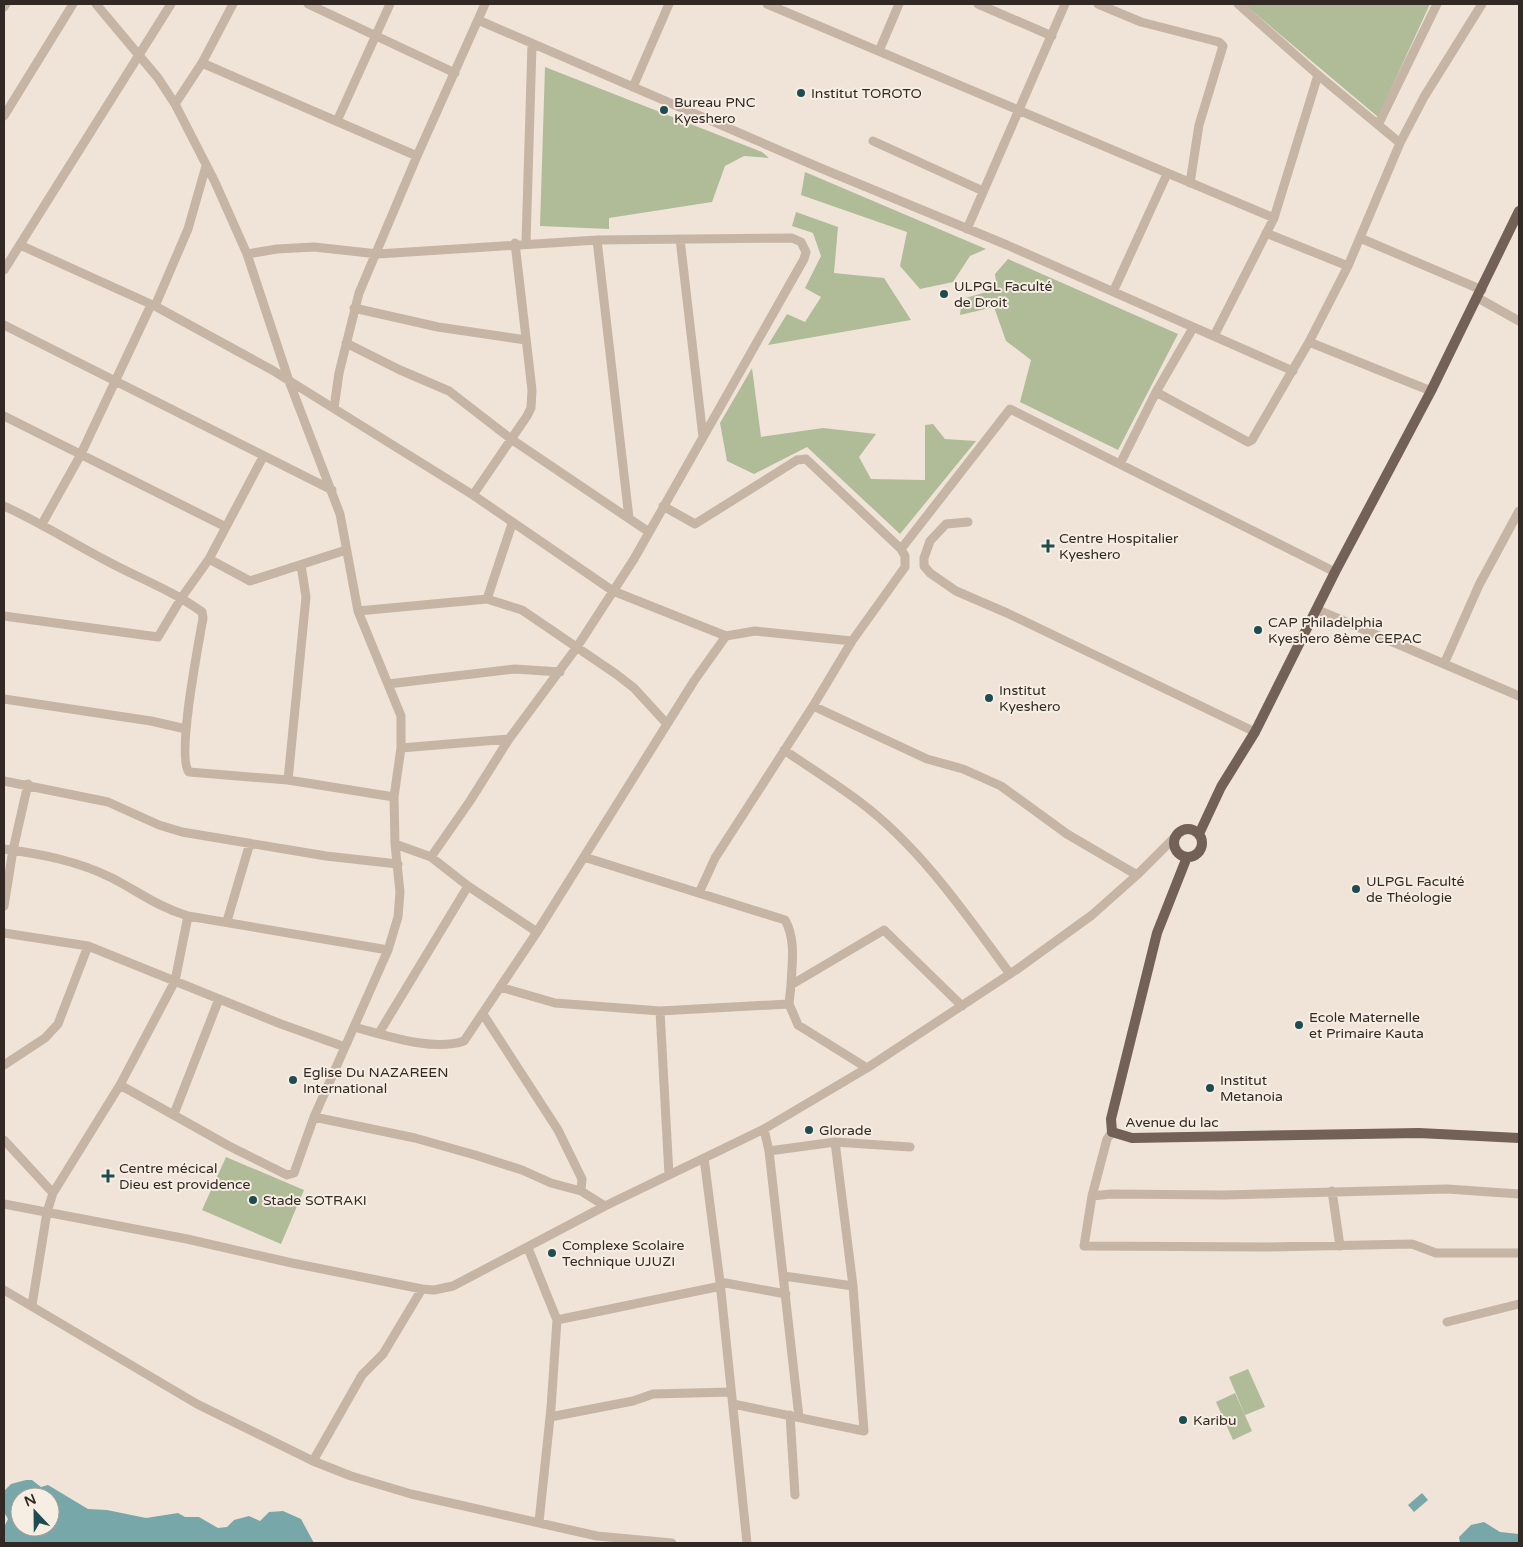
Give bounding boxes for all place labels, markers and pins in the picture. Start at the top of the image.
place label: Institut TOROTO [811,85,922,102]
marker: Institut TOROTO [795,87,807,99]
place label: Bureau PNC Kyeshero [674,94,756,127]
marker: Bureau PNC Kyeshero [658,104,670,116]
place label: ULPGL Faculté de Droit [954,278,1052,311]
marker: ULPGL Faculté de Droit [938,288,950,300]
place label: Centre Hospitalier Kyeshero [1059,530,1179,563]
marker: Centre Hospitalier Kyeshero [1041,539,1055,553]
place label: CAP Philadelphia Kyeshero 8ème CEPAC [1268,614,1422,647]
marker: CAP Philadelphia Kyeshero 8ème CEPAC [1252,624,1264,636]
place label: Institut Kyeshero [999,682,1061,715]
marker: Institut Kyeshero [983,692,995,704]
place label: ULPGL Faculté de Théologie [1366,873,1464,906]
marker: ULPGL Faculté de Théologie [1350,883,1362,895]
place label: Ecole Maternelle et Primaire Kauta [1309,1009,1424,1042]
marker: Ecole Maternelle et Primaire Kauta [1293,1019,1305,1031]
place label: Eglise Du NAZAREEN International [303,1064,449,1097]
place label: Institut Metanoia [1220,1072,1283,1105]
marker: Eglise Du NAZAREEN International [287,1074,299,1086]
marker: Institut Metanoia [1204,1082,1216,1094]
place label: Glorade [819,1122,872,1139]
marker: Glorade [803,1124,815,1136]
place label: Centre mécical Dieu est providence [119,1160,251,1193]
marker: Centre mécical Dieu est providence [101,1169,115,1183]
place label: Stade SOTRAKI [263,1192,367,1209]
marker: Stade SOTRAKI [247,1194,259,1206]
place label: Complexe Scolaire Technique UJUZI [562,1237,685,1270]
marker: Complexe Scolaire Technique UJUZI [546,1247,558,1259]
place label: Karibu [1193,1412,1236,1429]
marker: Karibu [1177,1414,1189,1426]

